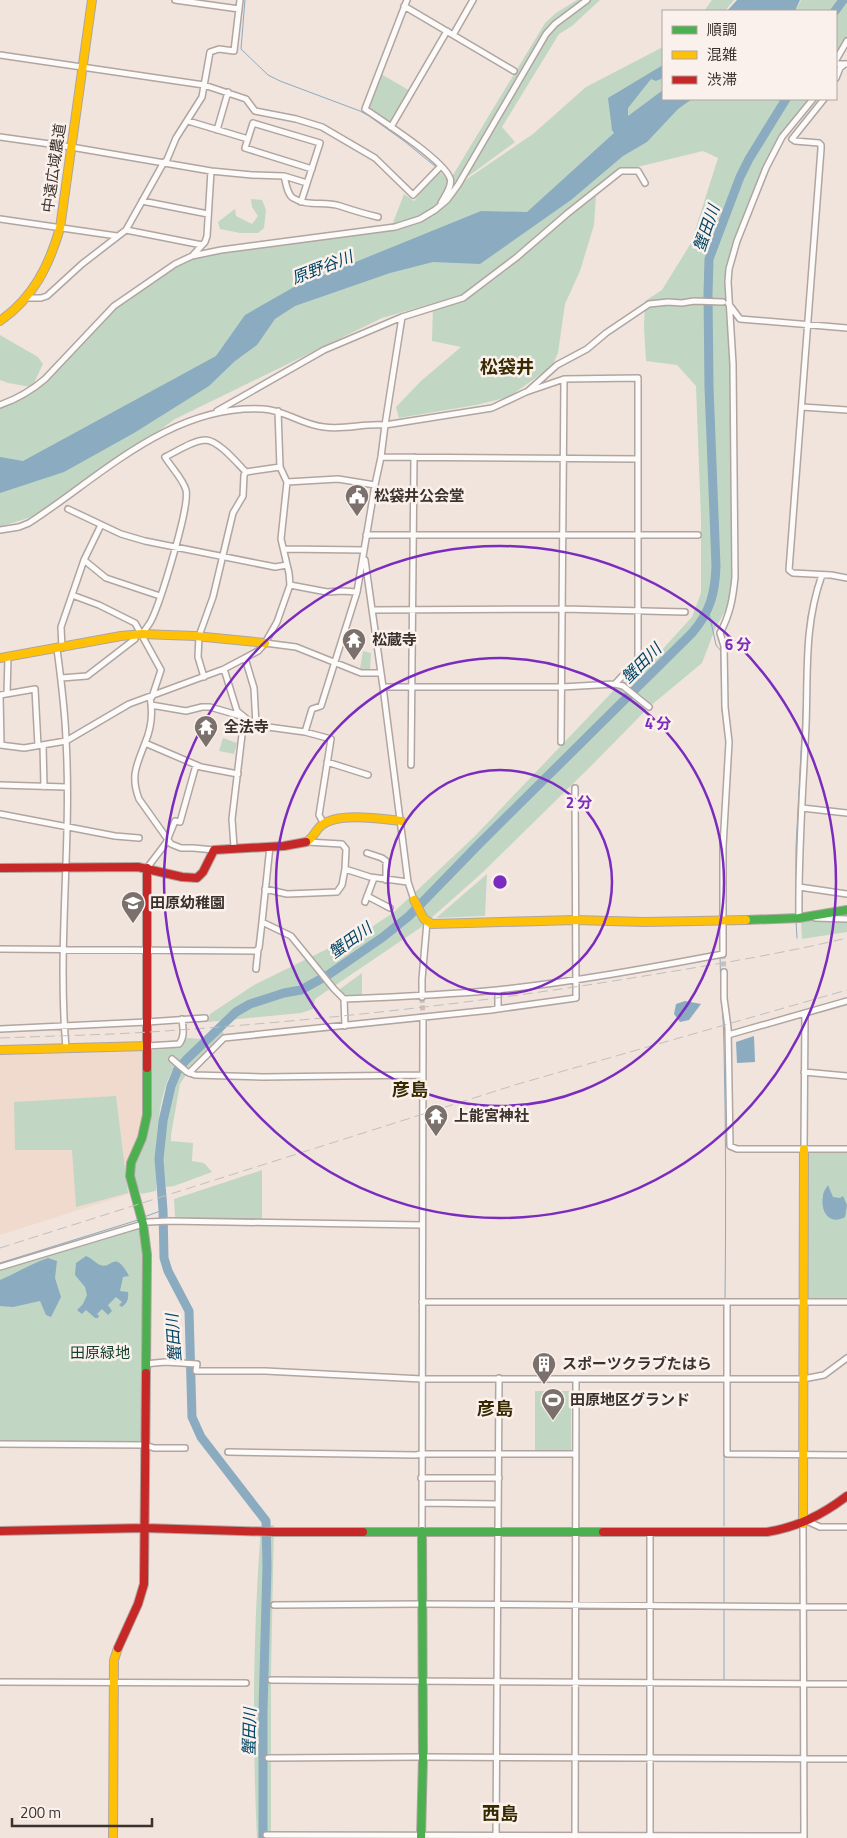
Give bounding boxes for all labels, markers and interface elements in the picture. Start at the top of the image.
legend [662,10,837,100]
text: 順調 [707,18,737,41]
text: 混雑 [707,43,737,66]
text: 渋滞 [707,68,737,91]
street label: 中遠広域農道 [36,122,71,214]
water label: 蟹田川 [687,200,726,255]
water label: 原野谷川 [288,244,358,290]
district label: 松袋井 [480,353,534,380]
public building icon: 松袋井公会堂 [344,483,370,517]
place label: 松袋井公会堂 [374,484,464,507]
temple icon: 松蔵寺 [341,627,367,661]
place label: 松蔵寺 [372,628,417,651]
text: 6 分 [725,633,751,656]
water label: 蟹田川 [616,636,668,688]
text: 4 分 [645,712,671,735]
temple icon: 全法寺 [193,714,219,748]
place label: 全法寺 [224,715,269,738]
text: 2 分 [566,791,592,814]
centre of rings [491,873,509,891]
school or university icon: 田原幼稚園 [120,890,146,924]
place label: 田原幼稚園 [150,891,225,914]
water label: 蟹田川 [324,915,378,964]
district label: 彦島 [392,1076,428,1103]
temple icon: 上能宮神社 [423,1103,449,1137]
place label: 上能宮神社 [454,1104,529,1127]
water label: 蟹田川 [159,1311,187,1363]
park label: 田原緑地 [70,1341,130,1364]
building icon: スポーツクラブたはら [531,1351,557,1385]
place label: スポーツクラブたはら [562,1352,712,1375]
sports icon: 田原地区グランド [540,1387,566,1421]
place label: 田原地区グランド [570,1388,690,1411]
district label: 彦島 [477,1395,513,1422]
water label: 蟹田川 [237,1706,261,1756]
scale bar [12,1796,152,1828]
district label: 西島 [482,1800,518,1827]
text: 200 m [20,1801,61,1824]

